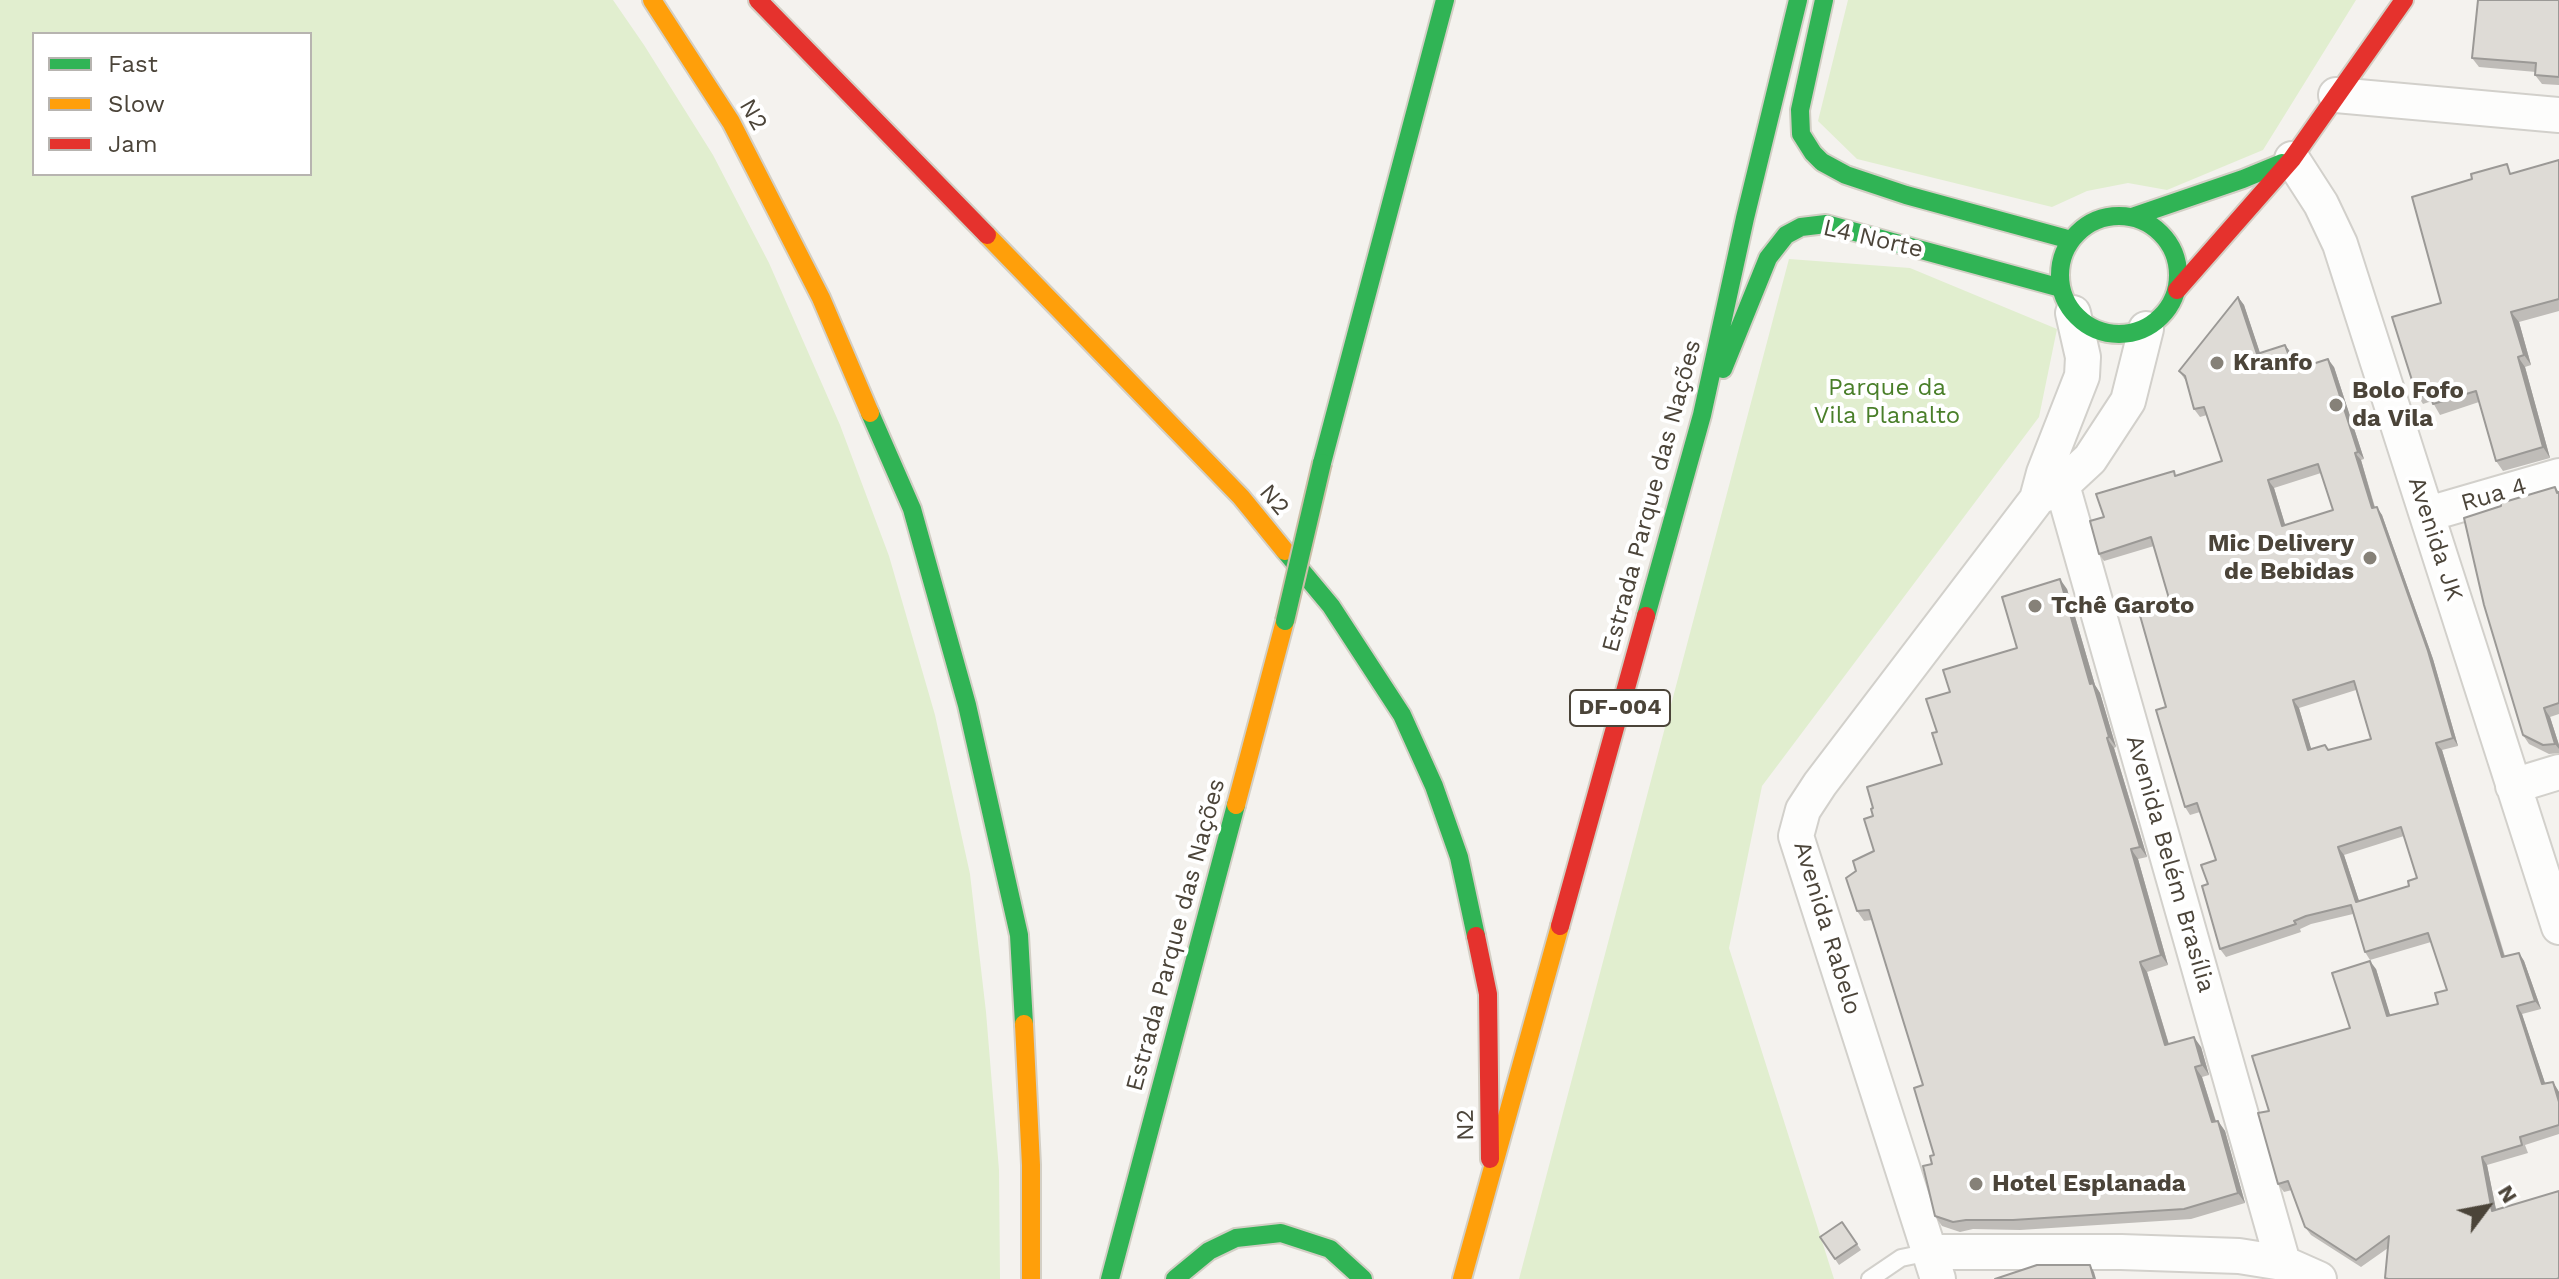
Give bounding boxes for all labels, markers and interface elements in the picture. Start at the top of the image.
legend [32,32,312,176]
text: Fast [108,50,158,78]
text: Slow [108,90,165,118]
street label: N2 [733,94,773,136]
text: Jam [108,130,158,158]
street label: L4 Norte [1820,214,1926,264]
street label: Estrada Parque das Nações [1596,337,1708,655]
place label: Kranfo [2233,349,2313,377]
marker: Kranfo [2208,354,2226,372]
park label: Parque da Vila Planalto [1814,374,1960,430]
place label: Bolo Fofo da Vila [2352,377,2464,433]
marker: Bolo Fofo da Vila [2327,396,2345,414]
street label: Rua 4 [2458,472,2530,518]
street label: Avenida JK [2401,473,2469,605]
street label: N2 [1253,479,1295,521]
place label: Mic Delivery de Bebidas [2208,530,2354,586]
marker: Mic Delivery de Bebidas [2361,549,2379,567]
place label: Tchê Garoto [2051,592,2194,620]
marker: Tchê Garoto [2026,597,2044,615]
road number: DF-004 [1570,690,1670,726]
street label: Avenida Belém Brasília [2119,732,2221,996]
street label: Estrada Parque das Nações [1120,776,1232,1094]
street label: Avenida Rabelo [1787,838,1867,1018]
street label: N2 [1451,1109,1481,1141]
north arrow [2447,1167,2527,1247]
place label: Hotel Esplanada [1992,1170,2186,1198]
marker: Hotel Esplanada [1967,1175,1985,1193]
text: N [2493,1180,2523,1208]

